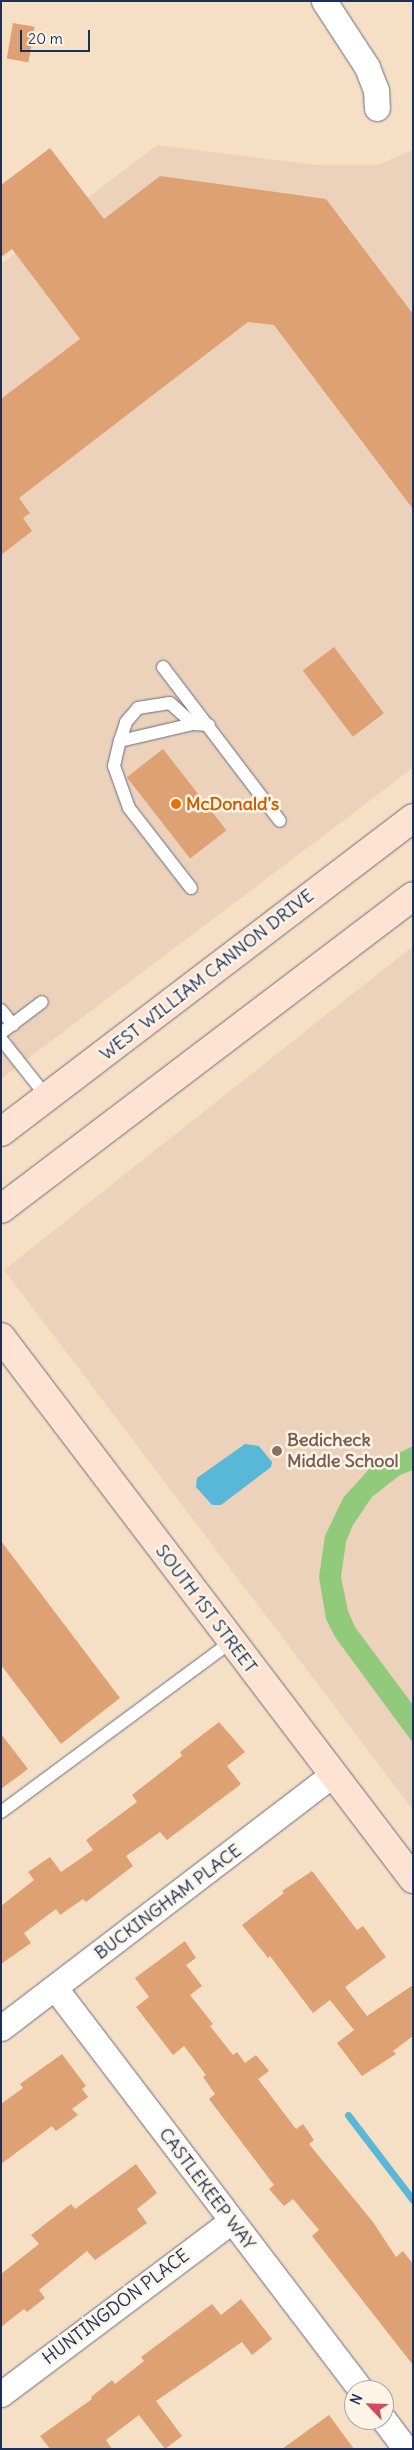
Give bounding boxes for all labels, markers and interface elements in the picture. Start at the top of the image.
scale bar [22,20,92,52]
text: 20 m [28,29,63,48]
place label: McDonald's [186,793,279,815]
marker: McDonald's [170,798,182,810]
street label: WEST WILLIAM CANNON DRIVE [96,885,318,1065]
place label: Bedicheck Middle School [287,1430,399,1472]
marker: Bedicheck Middle School [271,1445,283,1457]
street label: SOUTH 1ST STREET [151,1541,261,1677]
street label: BUCKINGHAM PLACE [90,1840,246,1964]
street label: CASTLEKEEP WAY [154,2124,260,2254]
street label: HUNTINGDON PLACE [38,2245,194,2369]
north arrow [344,2380,394,2430]
text: N [346,2391,366,2407]

